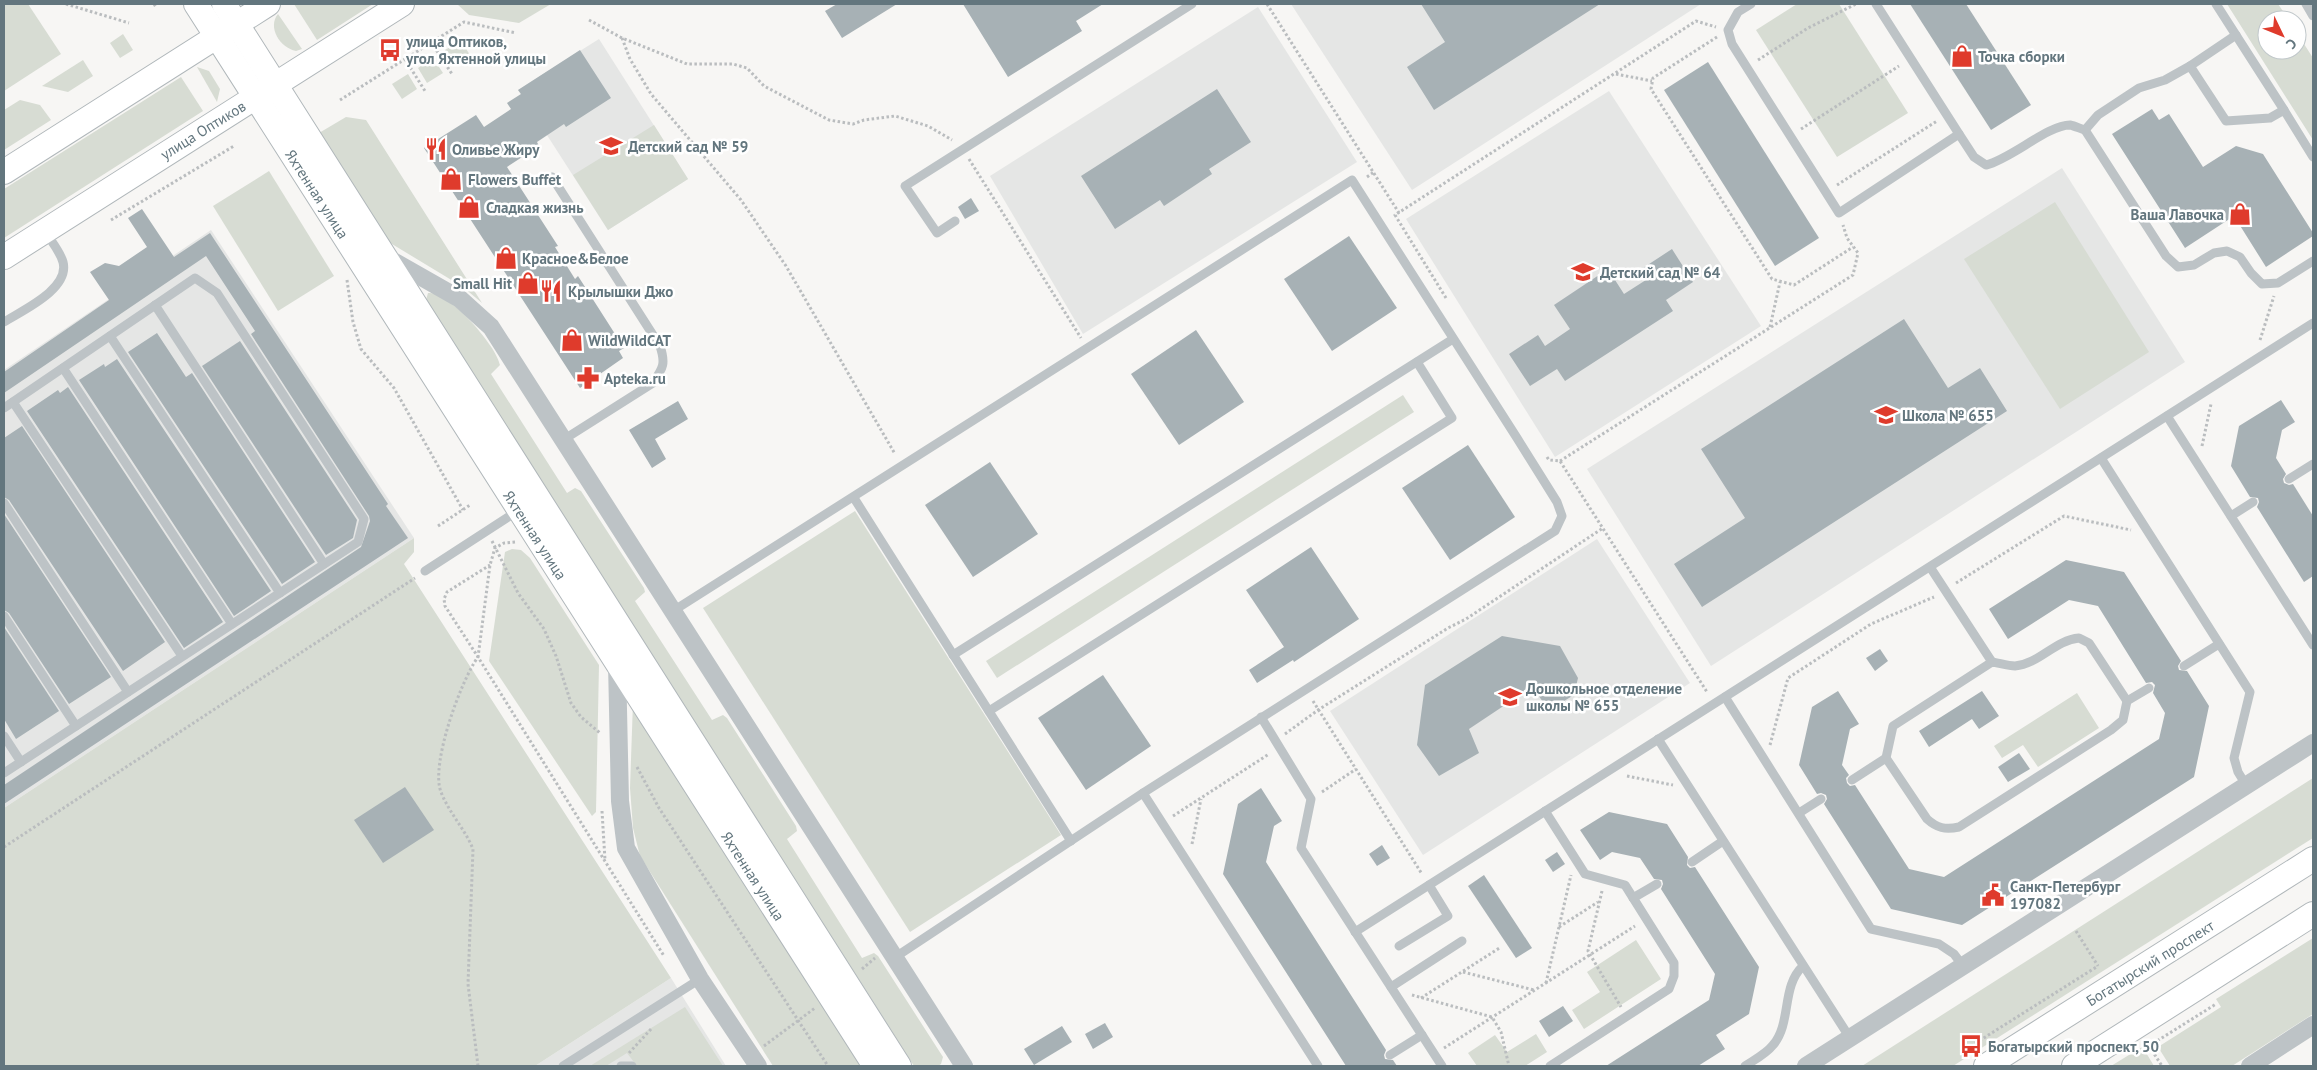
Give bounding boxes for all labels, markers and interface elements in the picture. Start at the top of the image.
north arrow [2257,10,2307,60]
place label: улица Оптиков, угол Яхтенной улицы [405,32,546,68]
text: С [2282,35,2301,53]
bus stop icon: улица Оптиков, угол Яхтенной улицы [377,37,403,63]
shop icon: Точка сборки [1949,43,1975,69]
place label: Точка сборки [1978,47,2065,66]
street label: улица Оптиков [157,96,249,164]
school or university icon: Детский сад № 59 [598,133,624,159]
restaurant icon: Оливье Жиру [423,136,449,162]
place label: Детский сад № 59 [628,137,748,156]
place label: Оливье Жиру [452,140,540,159]
street label: Яхтенная улица [281,146,353,242]
shop icon: Flowers Buffet [438,166,464,192]
place label: Flowers Buffet [468,170,562,189]
shop icon: Сладкая жизнь [456,194,482,220]
place label: Сладкая жизнь [486,198,584,217]
shop icon: Ваша Лавочка [2227,201,2253,227]
place label: Ваша Лавочка [2131,205,2224,224]
shop icon: Красное&Белое [493,245,519,271]
place label: Красное&Белое [522,249,629,268]
school or university icon: Детский сад № 64 [1570,259,1596,285]
place label: Детский сад № 64 [1600,263,1721,282]
shop icon: Small Hit [515,270,541,296]
place label: Small Hit [453,274,513,293]
restaurant icon: Крылышки Джо [538,278,564,304]
place label: Крылышки Джо [568,282,673,301]
shop icon: WildWildCAT [559,327,585,353]
place label: WildWildCAT [588,331,672,350]
pharmacy icon: Apteka.ru [575,365,601,391]
place label: Apteka.ru [604,369,666,388]
school or university icon: Школа № 655 [1873,402,1899,428]
place label: Школа № 655 [1902,406,1994,425]
street label: Яхтенная улица [499,487,571,583]
place label: Дошкольное отделение школы № 655 [1526,679,1683,715]
school or university icon: Дошкольное отделение школы № 655 [1497,684,1523,710]
street label: Яхтенная улица [717,828,789,924]
place label: Санкт-Петербург 197082 [2010,877,2121,913]
public building icon: Санкт-Петербург 197082 [1980,882,2006,908]
street label: Богатырский проспект [2083,916,2218,1010]
bus stop icon: Богатырский проспект, 50 [1958,1033,1984,1059]
place label: Богатырский проспект, 50 [1988,1037,2159,1056]

